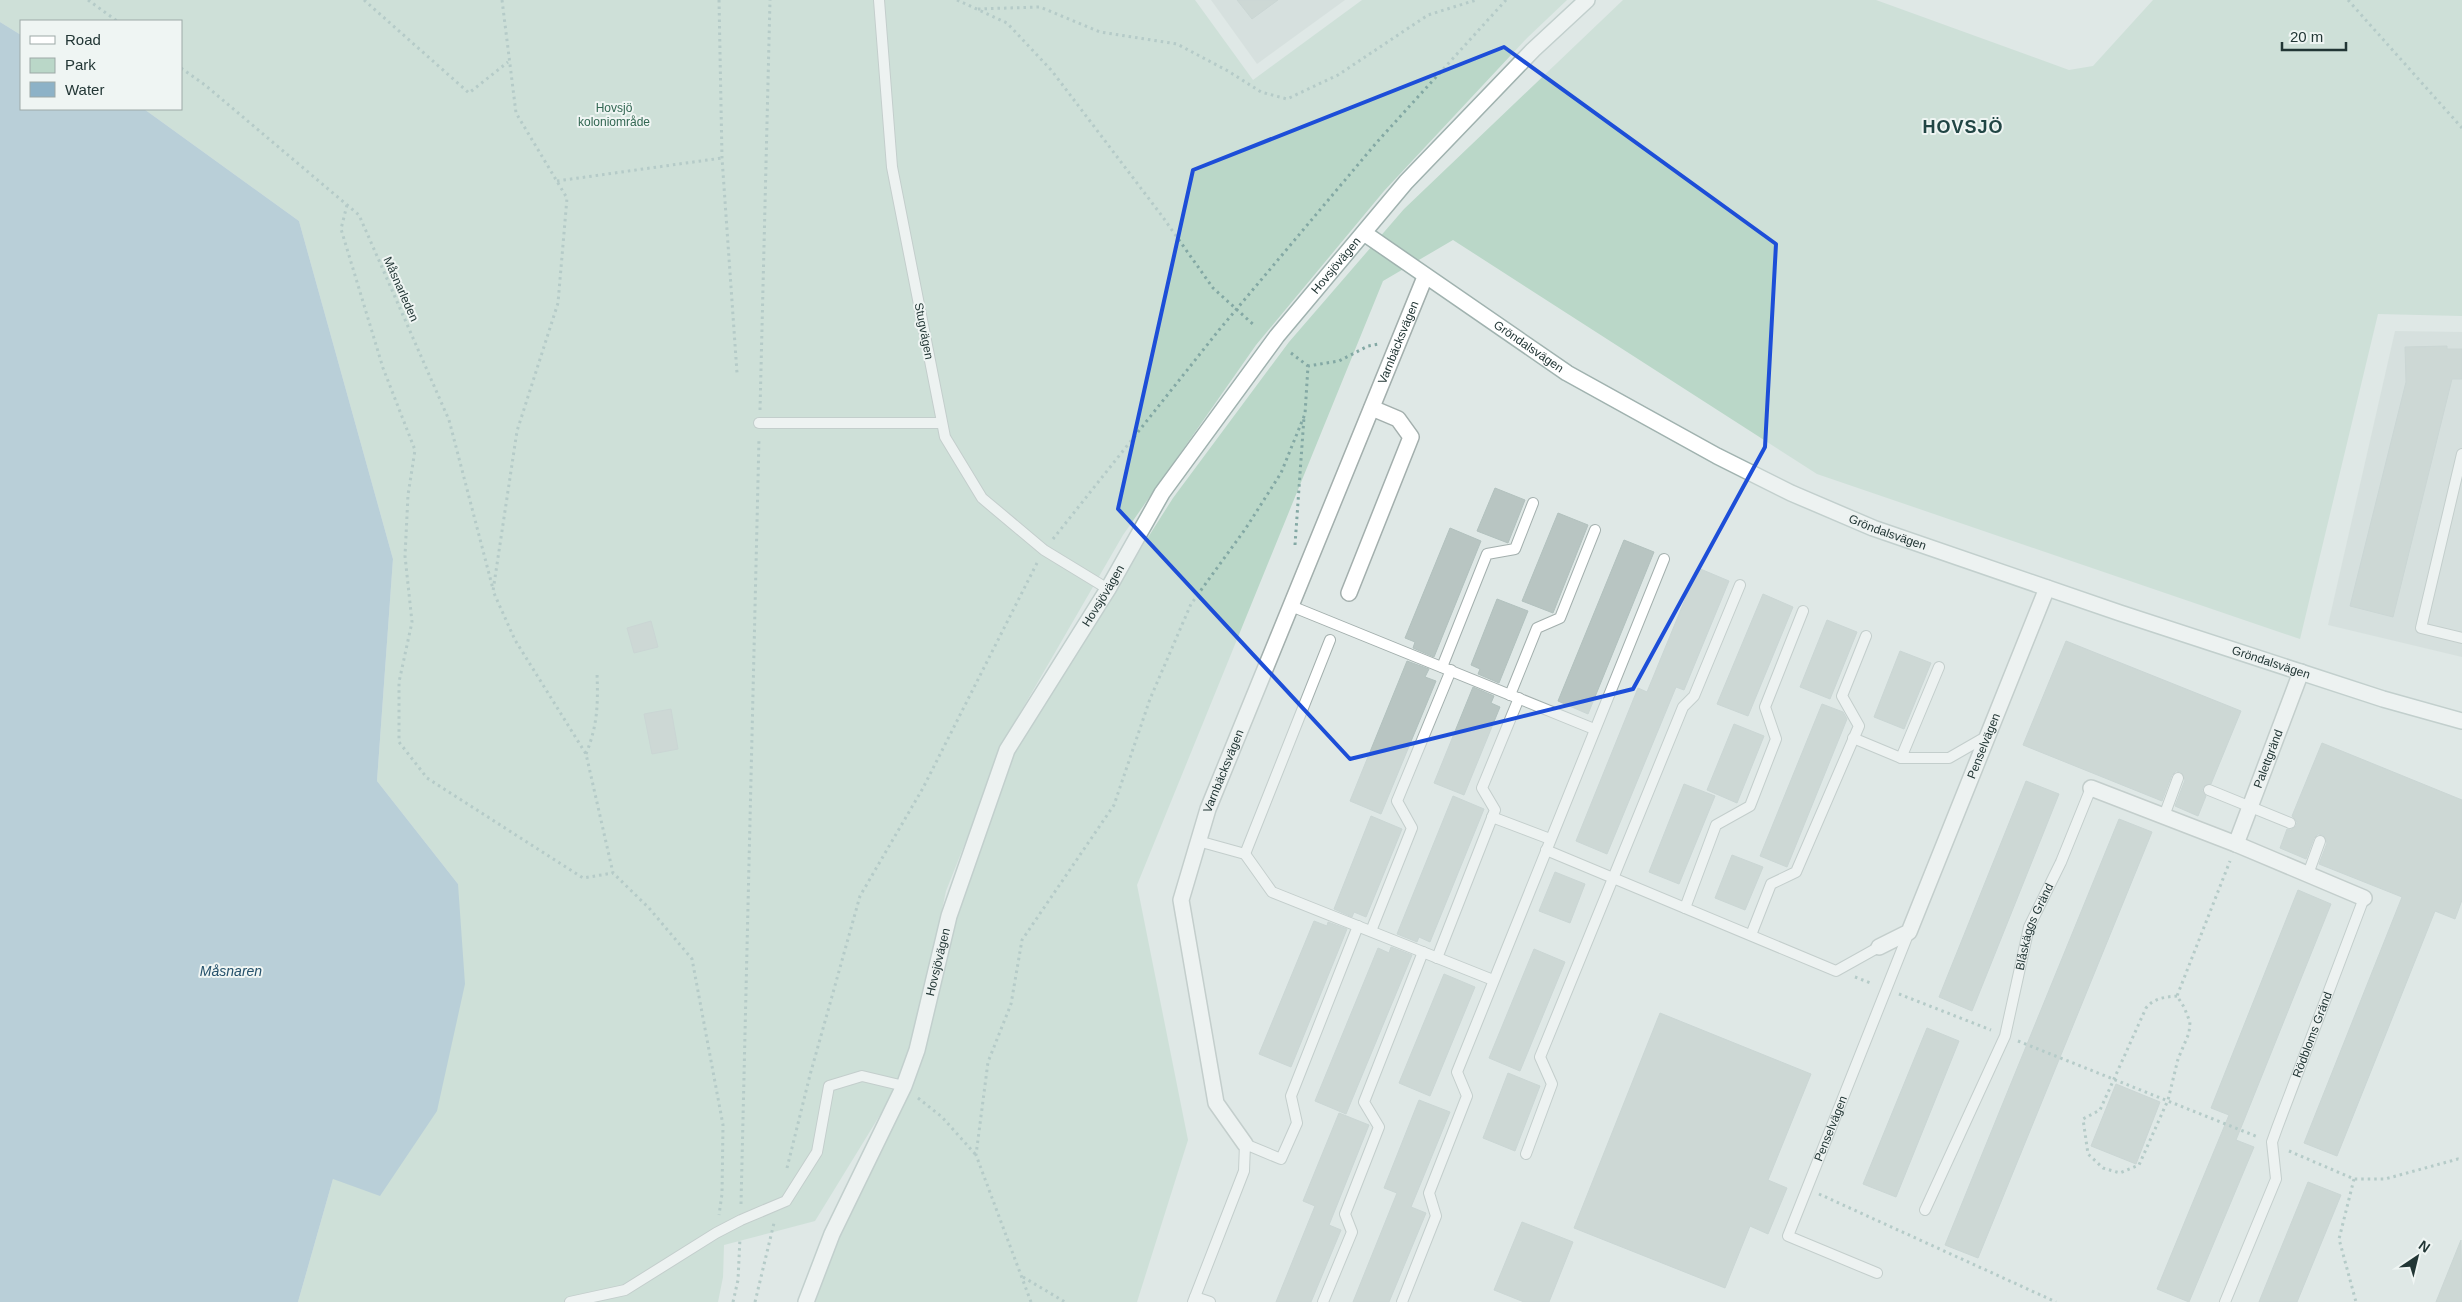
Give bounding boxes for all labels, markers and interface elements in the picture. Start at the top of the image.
legend [20,20,182,110]
scale bar [2282,20,2346,52]
text: 20 m [2290,28,2323,45]
text: Road [65,31,101,48]
text: Park [65,56,96,73]
text: Water [65,81,104,98]
park label: Hovsjö koloniområde [578,101,650,129]
district label: HOVSJÖ [1922,117,2004,137]
street label: Hovsjövägen [1308,234,1364,297]
street label: Måsnarleden [380,254,422,324]
street label: Varnbäcksvägen [1375,299,1422,386]
street label: Stugvägen [912,301,936,361]
street label: Gröndalsvägen [1491,318,1566,375]
street label: Gröndalsvägen [1847,511,1928,553]
street label: Hovsjövägen [1079,563,1127,629]
street label: Gröndalsvägen [2230,643,2312,682]
street label: Penselvägen [1964,711,2003,781]
street label: Varnbäcksvägen [1200,727,1247,815]
street label: Palettgränd [2251,728,2286,790]
street label: Blåskäggs Gränd [2013,881,2056,972]
street label: Hovsjövägen [923,927,953,998]
water label: Måsnaren [200,963,262,979]
street label: Rödbloms Gränd [2290,990,2335,1080]
street label: Penselvägen [1811,1094,1850,1163]
north arrow [2392,1232,2442,1282]
text: N [2416,1237,2433,1256]

